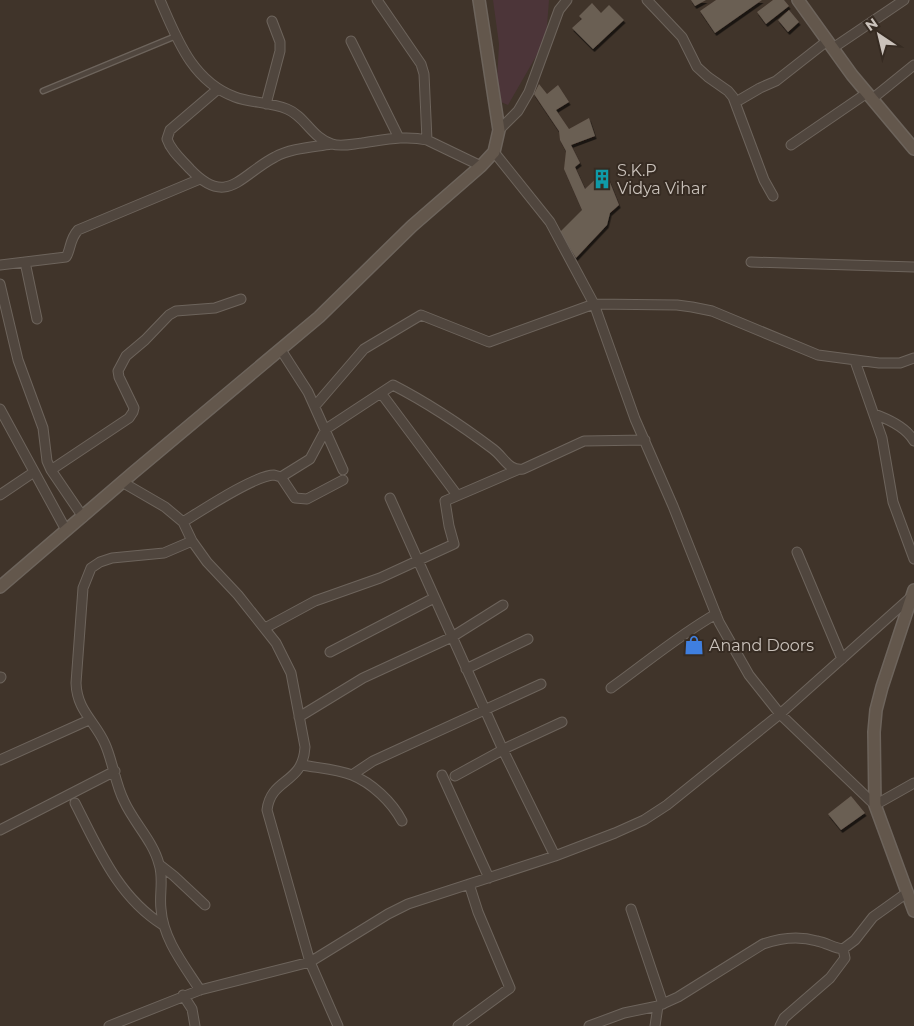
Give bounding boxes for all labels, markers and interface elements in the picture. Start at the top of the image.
north arrow [854,10,904,60]
text: N [862,14,881,35]
place label: S.K.P Vidya Vihar [617,161,707,198]
building icon: S.K.P Vidya Vihar [591,168,613,190]
shop icon: Anand Doors [683,634,705,656]
place label: Anand Doors [709,636,814,655]

